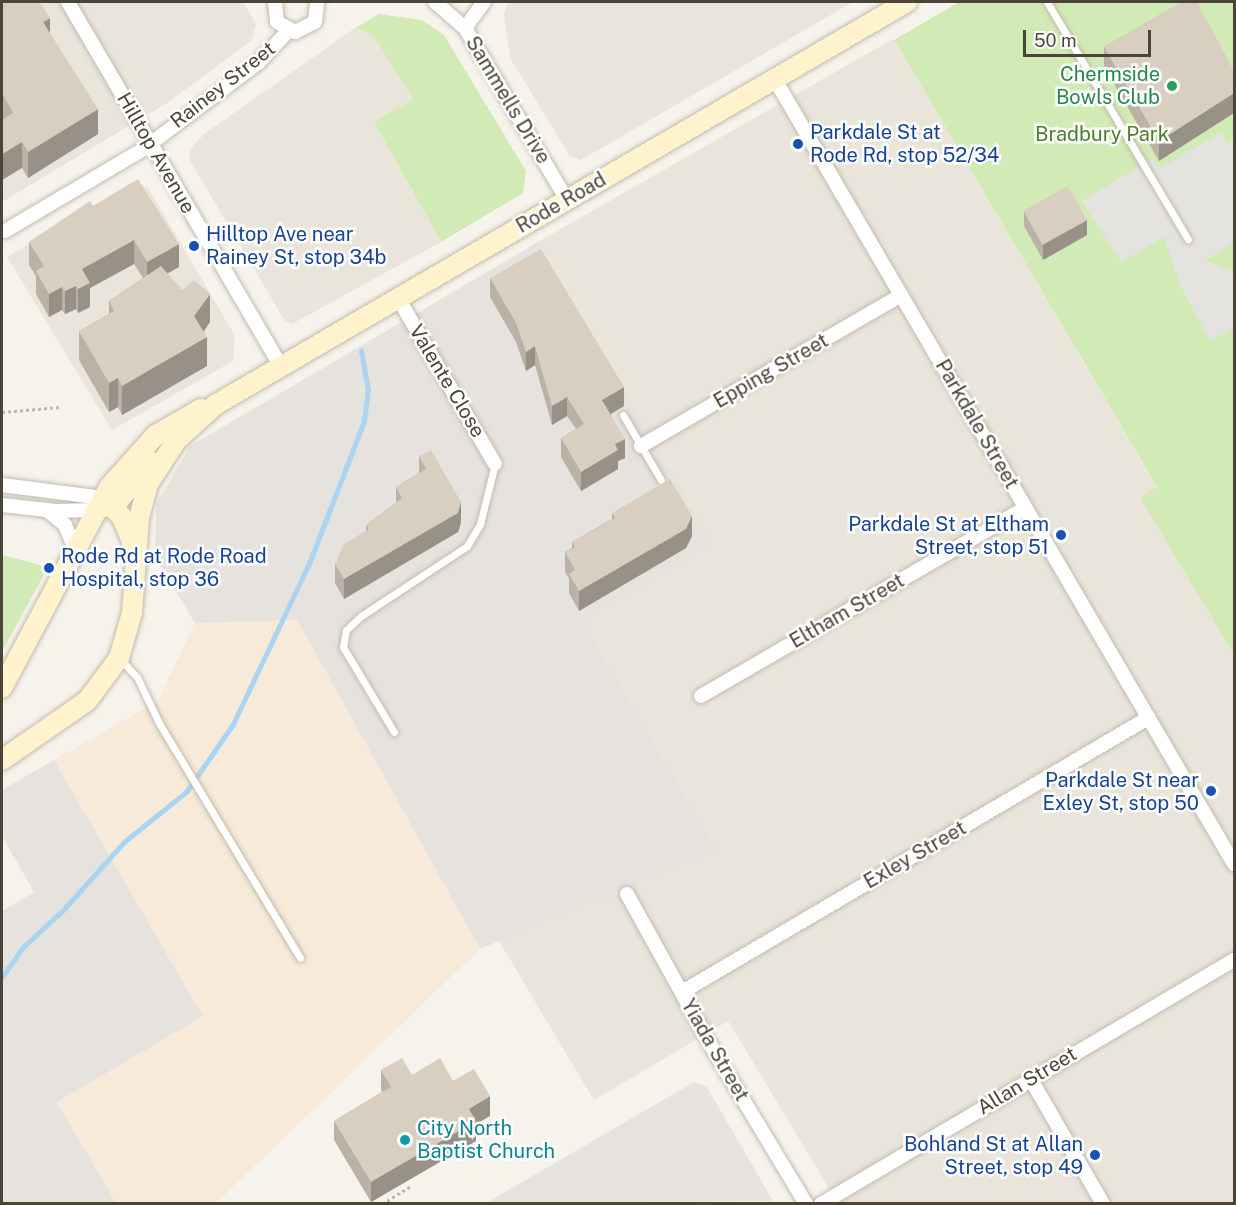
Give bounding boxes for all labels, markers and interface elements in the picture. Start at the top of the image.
scale bar [1026,18,1154,56]
text: 50 m [1034,30,1077,51]
street label: Sammells Drive [460,32,556,168]
street label: Rainey Street [166,37,280,133]
place label: Chermside Bowls Club [1056,62,1160,109]
marker: Chermside Bowls Club [1165,79,1179,93]
street label: Hilltop Avenue [112,88,200,218]
place label: Parkdale St at Rode Rd, stop 52/34 [810,120,1000,167]
park label: Bradbury Park [1035,122,1169,146]
marker: Parkdale St at Rode Rd, stop 52/34 [791,137,805,151]
street label: Rode Road [512,168,610,238]
place label: Hilltop Ave near Rainey St, stop 34b [206,222,387,269]
marker: Hilltop Ave near Rainey St, stop 34b [187,239,201,253]
street label: Valente Close [404,320,490,442]
street label: Epping Street [709,329,833,413]
street label: Parkdale Street [930,355,1024,493]
place label: Parkdale St at Eltham Street, stop 51 [848,512,1049,559]
marker: Parkdale St at Eltham Street, stop 51 [1054,528,1068,542]
place label: Rode Rd at Rode Road Hospital, stop 36 [61,544,267,591]
marker: Rode Rd at Rode Road Hospital, stop 36 [42,561,56,575]
street label: Eltham Street [785,569,909,653]
place label: Parkdale St near Exley St, stop 50 [1042,768,1199,815]
marker: Parkdale St near Exley St, stop 50 [1204,784,1218,798]
street label: Exley Street [860,816,970,894]
street label: Yiada Street [676,995,754,1105]
street label: Allan Street [973,1042,1081,1120]
place label: City North Baptist Church [417,1116,555,1163]
place label: Bohland St at Allan Street, stop 49 [904,1132,1083,1179]
marker: City North Baptist Church [398,1133,412,1147]
marker: Bohland St at Allan Street, stop 49 [1088,1148,1102,1162]

